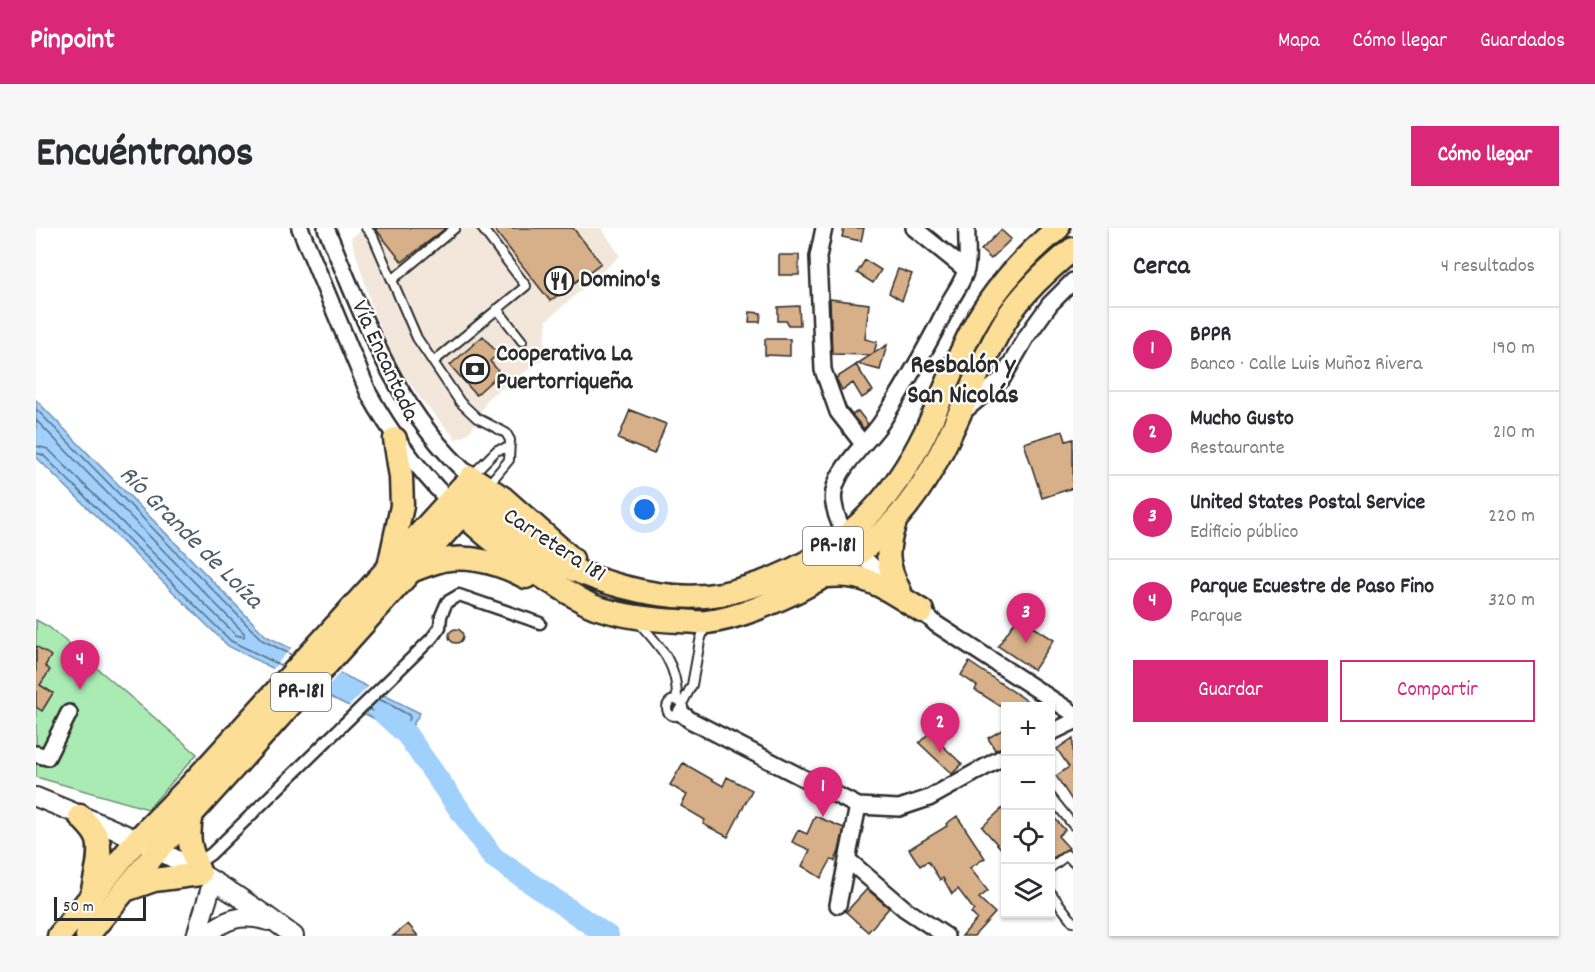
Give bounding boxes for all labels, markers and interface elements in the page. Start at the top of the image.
text: Pinpoint [30,22,115,62]
text: Mapa [1278,27,1320,57]
text: Cómo llegar [1353,27,1447,57]
text: Guardados [1480,27,1565,57]
text: Encuéntranos [36,126,254,186]
button: Cómo llegar [1411,126,1559,186]
text: Cerca [1133,249,1190,286]
text: 4 resultados [1441,253,1535,281]
place label: Domino's [580,264,661,298]
restaurant icon: Domino's [543,265,575,297]
street label: Vía Encantada [341,295,427,427]
text: BPPR [1190,320,1231,351]
text: 1 [1150,335,1155,363]
text: 190 m [1492,335,1535,363]
place label: Cooperativa La Puertorriqueña [496,338,633,400]
district label: Resbalón y San Nicolás [907,348,1019,415]
text: Banco · Calle Luis Muñoz Rivera [1190,351,1422,379]
bank icon: Cooperativa La Puertorriqueña [459,353,491,385]
text: Mucho Gusto [1190,404,1294,435]
text: 2 [1148,419,1157,447]
text: 210 m [1493,419,1535,447]
text: Restaurante [1190,435,1285,463]
water label: Río Grande de Loíza [110,458,272,620]
text: United States Postal Service [1190,488,1425,519]
your location [630,495,659,524]
street label: Carretera 181 [496,500,612,592]
text: 3 [1148,503,1157,531]
text: 220 m [1488,503,1535,531]
text: Edificio público [1190,519,1298,547]
road number: PR-181 [803,527,863,565]
text: Parque Ecuestre de Paso Fino [1190,572,1434,603]
text: 4 [1148,587,1157,615]
text: 320 m [1488,587,1535,615]
pin: 3 [1006,594,1046,643]
text: Parque [1190,603,1242,631]
pin: 4 [60,640,99,690]
button: Guardar [1133,660,1328,722]
button: Compartir [1340,660,1535,722]
road number: PR-181 [271,673,331,711]
map controls [1001,702,1055,918]
button: + [1001,702,1055,756]
pin: 2 [920,704,960,753]
button: − [1001,756,1055,810]
pin: 1 [804,768,842,817]
button: locate [1001,810,1055,864]
button: layers [1001,864,1055,918]
scale bar [54,894,146,922]
text: 50 m [63,896,94,919]

